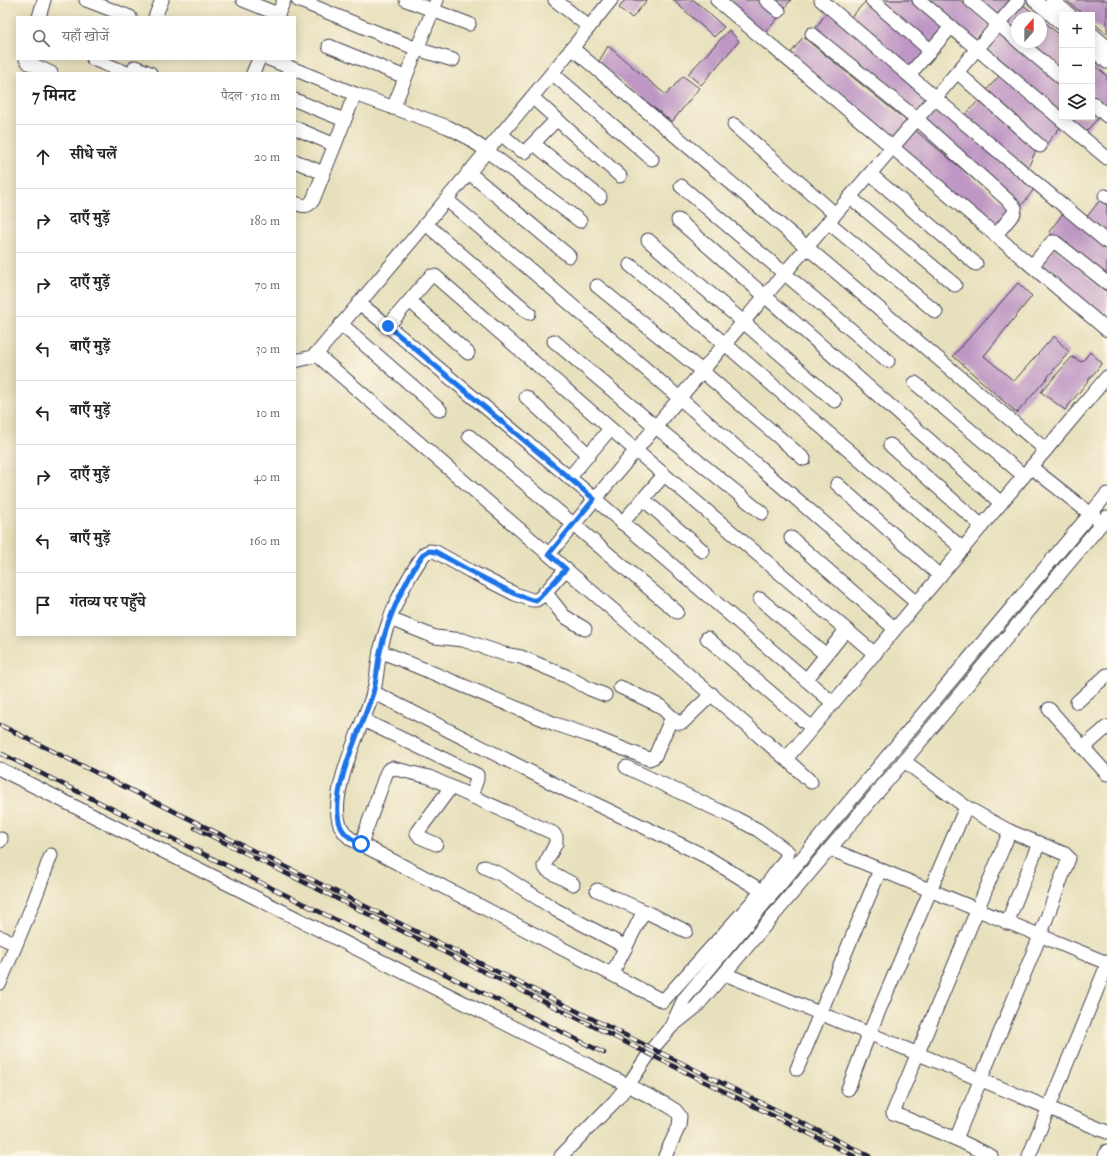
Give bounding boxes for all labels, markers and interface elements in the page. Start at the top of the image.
north arrow [1011,12,1047,48]
map controls [1059,12,1095,120]
button: + [1059,12,1095,48]
search box [16,16,296,60]
icon: search [30,27,52,49]
text: यहाँ खोजें [62,27,109,46]
button: − [1059,48,1095,84]
button: layers [1059,84,1095,120]
text: 7 मिनट [32,85,76,106]
text: पैदल · 510 m [221,88,280,104]
text: सीधे चलें [70,145,117,164]
icon: ahead [32,146,54,168]
text: 20 m [254,149,280,165]
text: दाएँ मुड़ें [70,209,110,228]
icon: right [32,210,54,232]
text: 180 m [250,213,280,229]
text: दाएँ मुड़ें [70,273,110,292]
icon: right [32,274,54,296]
text: 70 m [255,277,280,293]
route end [379,317,397,335]
text: बाएँ मुड़ें [70,337,110,356]
icon: left [32,338,54,360]
text: 30 m [256,341,280,357]
text: बाएँ मुड़ें [70,401,110,420]
icon: left [32,402,54,424]
text: 10 m [256,405,280,421]
text: दाएँ मुड़ें [70,465,110,484]
icon: right [32,466,54,488]
text: 40 m [254,469,280,485]
text: बाएँ मुड़ें [70,529,110,548]
icon: left [32,530,54,552]
text: 160 m [249,533,280,549]
text: गंतव्य पर पहुँचे [70,593,146,612]
icon: arrive [32,594,54,616]
route start [352,835,370,853]

